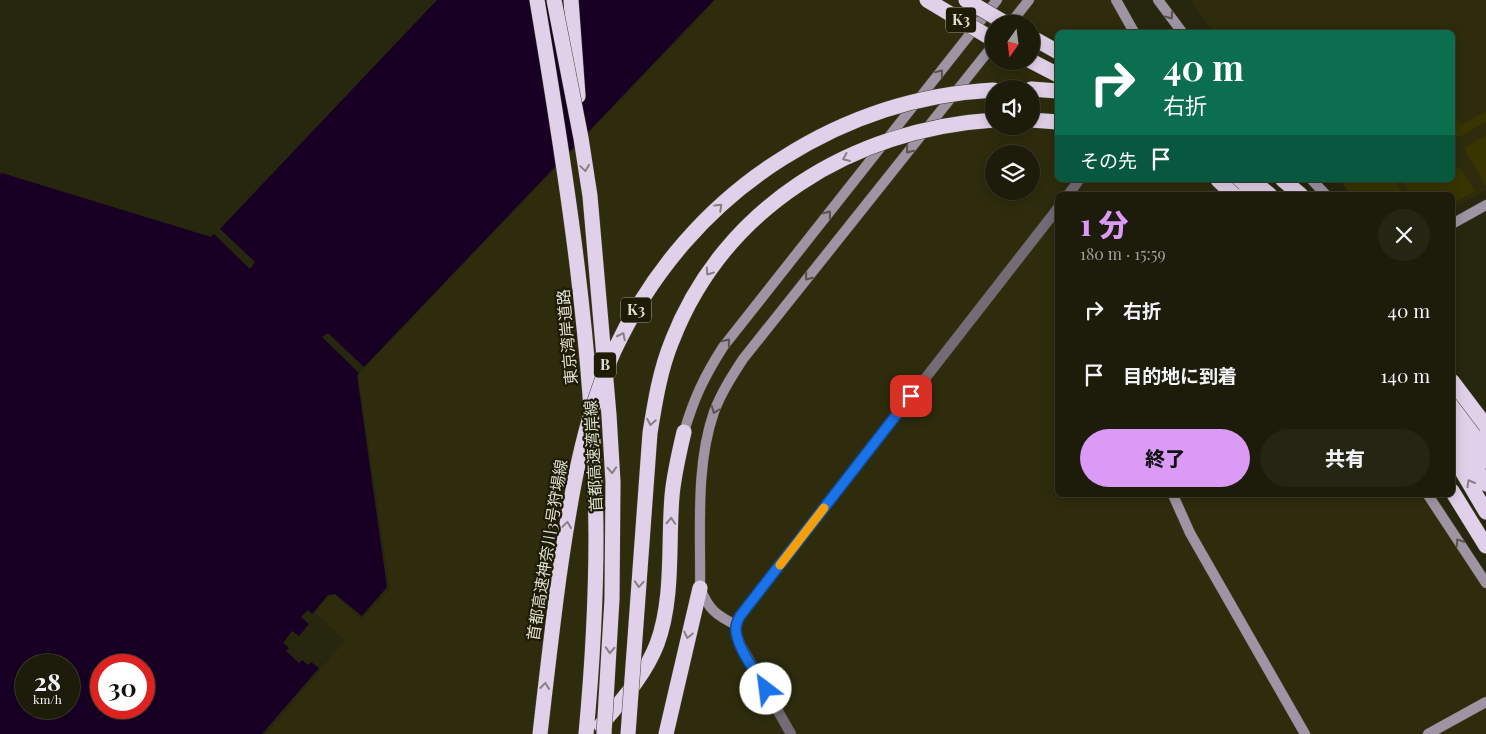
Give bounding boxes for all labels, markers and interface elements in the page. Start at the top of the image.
road number: K3 [946,8,976,32]
one-way arrow [1164,10,1172,19]
north arrow [985,15,1040,70]
map controls [985,15,1040,200]
text: 40 m [1163,43,1244,90]
icon: right [1080,50,1145,115]
one-way arrow [934,70,942,79]
button: sound [985,80,1040,135]
text: 右折 [1163,90,1207,120]
one-way arrow [905,145,914,154]
button: layers [985,145,1040,200]
icon: arrive [1147,145,1175,173]
text: その先 [1080,147,1137,173]
one-way arrow [842,151,851,162]
one-way arrow [580,164,590,173]
one-way arrow [713,203,722,212]
text: 1 分 [1080,204,1128,244]
button: close [1378,209,1430,261]
one-way arrow [822,210,831,220]
text: 180 m · 15:59 [1080,243,1166,264]
one-way arrow [706,266,715,275]
one-way arrow [804,272,813,281]
street label: 東京湾岸道路 [552,288,581,386]
icon: right [1080,296,1108,324]
text: 右折 [1123,297,1161,323]
text: 40 m [1388,297,1430,323]
road number: K3 [621,298,651,322]
one-way arrow [616,332,626,341]
one-way arrow [722,339,730,348]
road number: B [594,352,616,378]
icon: arrive [1080,361,1108,389]
text: 目的地に到着 [1123,362,1237,388]
text: 140 m [1381,362,1430,388]
pin [890,375,932,417]
icon: arrive [897,382,925,410]
street label: 首都高速湾岸線 [579,400,606,513]
one-way arrow [711,405,721,414]
one-way arrow [647,417,657,426]
button: 終了 [1080,429,1250,487]
button: 共有 [1260,429,1430,487]
street label: 首都高速神奈川3号狩場線 [522,458,571,642]
one-way arrow [607,466,618,474]
one-way arrow [1466,479,1476,488]
one-way arrow [665,517,676,525]
one-way arrow [561,520,572,528]
one-way arrow [1456,539,1465,548]
one-way arrow [634,580,645,588]
one-way arrow [683,631,694,640]
one-way arrow [605,646,616,654]
speed limit sign: 30 [90,654,155,719]
position arrow [739,662,791,714]
text: 28 [34,664,61,697]
one-way arrow [539,681,550,689]
text: km/h [33,691,62,707]

